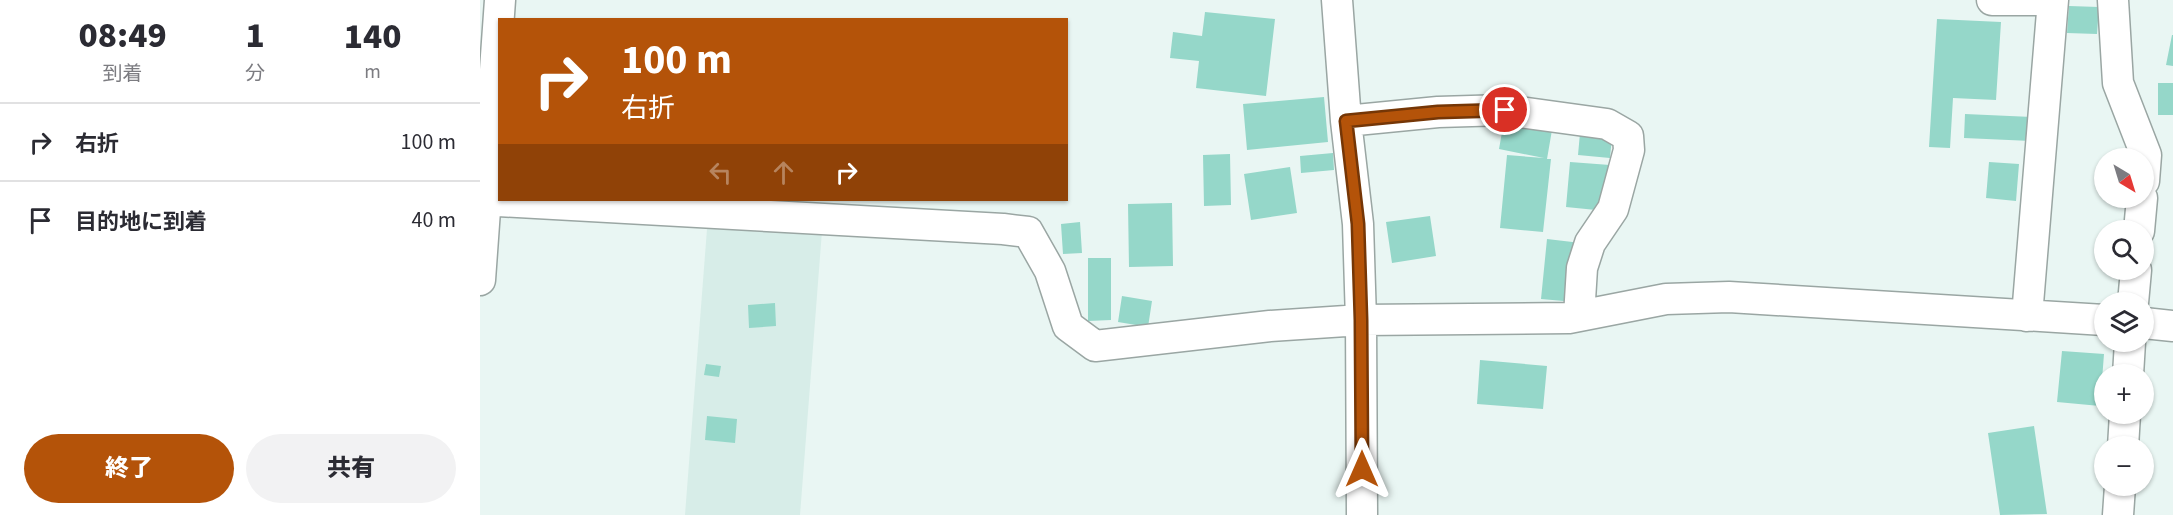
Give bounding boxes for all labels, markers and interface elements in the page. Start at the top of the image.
text: 08:49 [79,10,167,61]
text: 1 [246,10,265,61]
text: 140 [344,11,401,62]
text: 100 m [621,30,732,90]
icon: right [522,42,600,120]
text: m [364,58,381,86]
text: 到着 [103,60,143,88]
text: 分 [245,60,265,88]
pin [1479,84,1530,135]
text: 右折 [621,89,675,128]
icon: arrive [1488,93,1521,126]
icon: right [24,126,57,159]
text: 100 m [401,126,456,158]
text: 右折 [75,128,119,160]
north arrow [2094,148,2154,208]
map controls [2094,148,2154,496]
icon: left [704,156,737,189]
icon: ahead [767,156,800,189]
icon: right [830,156,863,189]
icon: arrive [24,204,57,237]
text: 40 m [411,204,456,236]
text: 目的地に到着 [75,206,207,238]
button: search [2094,220,2154,280]
button: layers [2094,292,2154,352]
button: + [2094,364,2154,424]
button: 終了 [24,434,234,503]
button: 共有 [246,434,456,503]
button: − [2094,436,2154,496]
position arrow [1330,437,1394,501]

